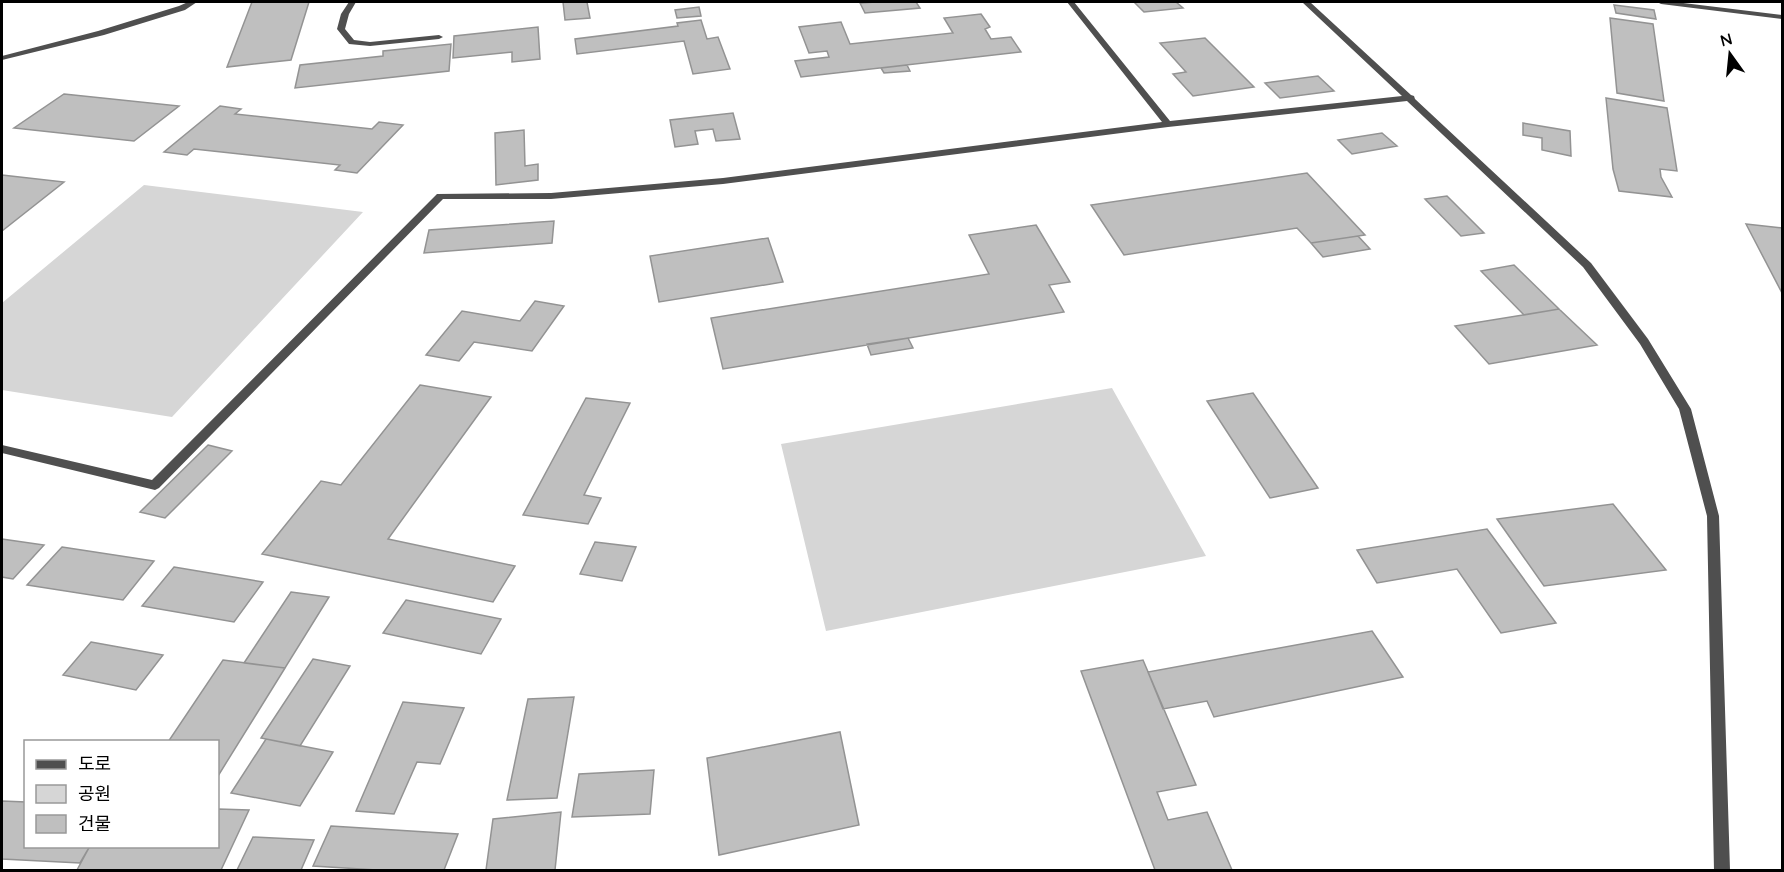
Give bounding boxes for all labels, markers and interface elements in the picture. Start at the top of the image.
north arrow [1700,24,1760,84]
text: N [1718,28,1734,51]
legend [24,740,219,848]
text: 도로 [78,752,111,775]
text: 공원 [78,782,111,805]
text: 건물 [78,812,111,835]

